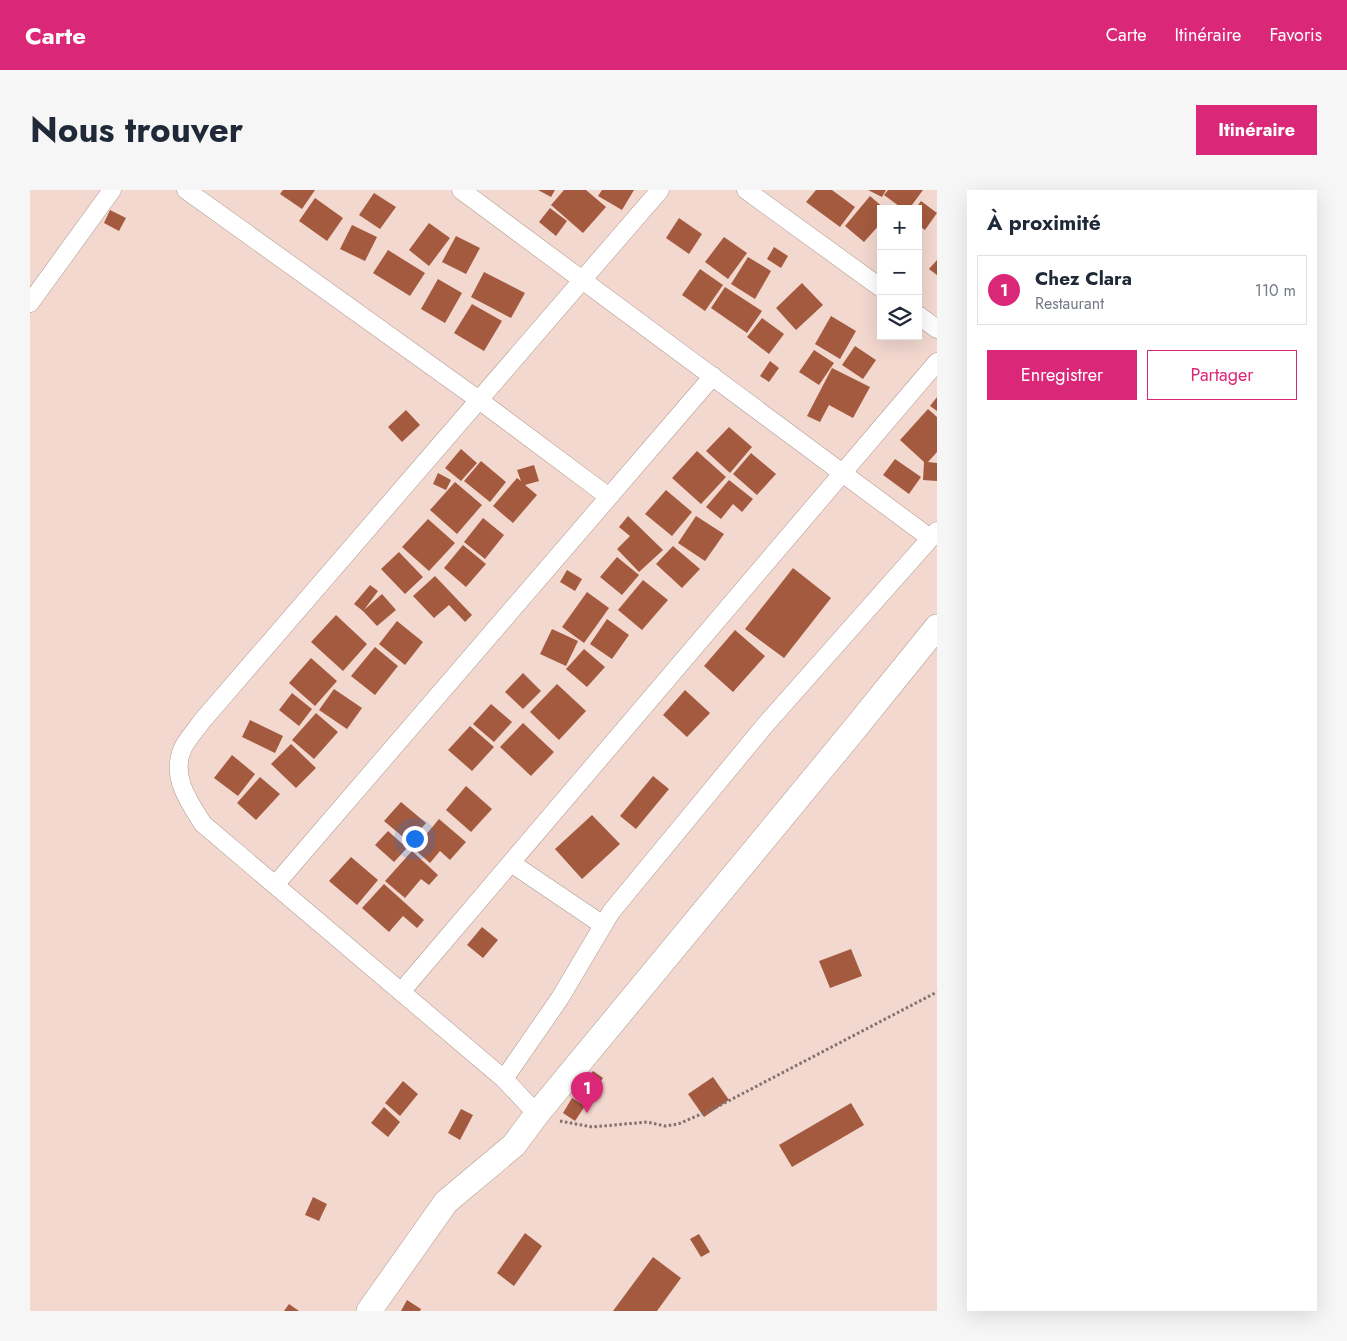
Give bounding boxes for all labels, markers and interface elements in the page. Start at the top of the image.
text: Carte [25,18,86,53]
text: Carte [1106,22,1147,48]
text: Itinéraire [1175,22,1241,48]
text: Favoris [1269,22,1322,48]
text: Nous trouver [30,105,243,155]
button: Itinéraire [1196,105,1317,155]
map controls [877,205,922,340]
button: + [877,205,922,250]
text: À proximité [987,208,1101,238]
button: − [877,250,922,295]
text: Chez Clara [1035,265,1132,292]
text: 1 [1000,279,1008,302]
text: 110 m [1255,279,1296,302]
text: Restaurant [1035,292,1104,315]
button: layers [877,295,922,340]
button: Enregistrer [987,350,1137,400]
button: Partager [1147,350,1297,400]
your location [402,826,428,852]
pin: 1 [571,1072,603,1113]

